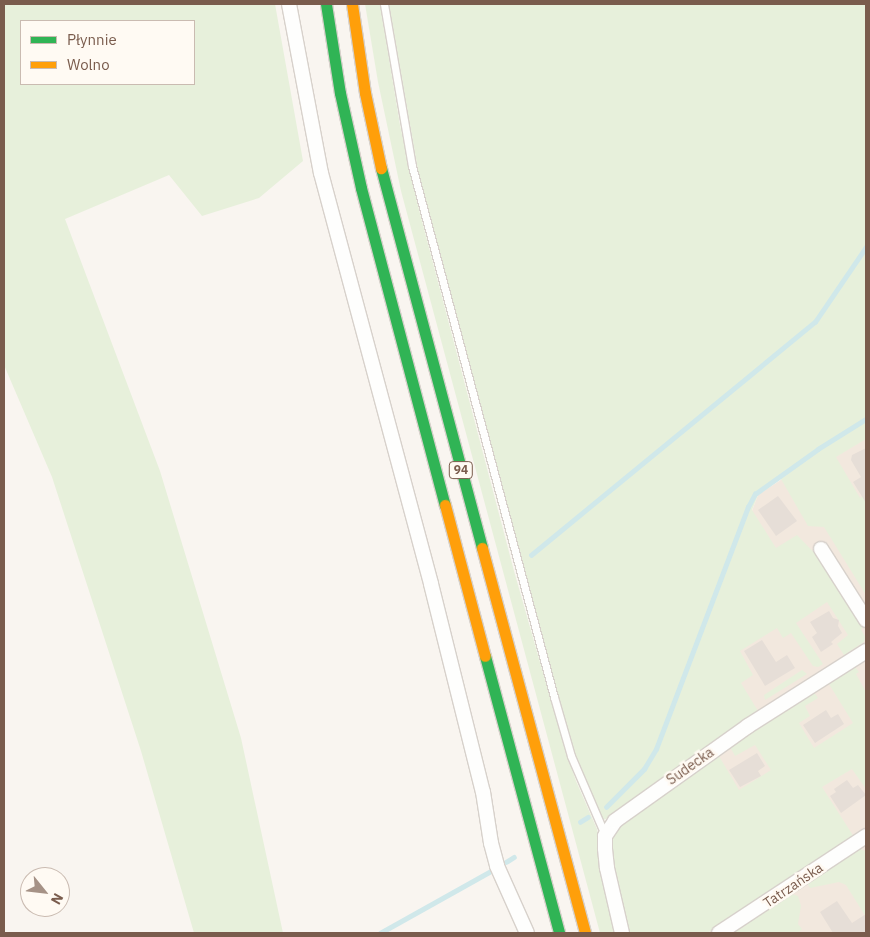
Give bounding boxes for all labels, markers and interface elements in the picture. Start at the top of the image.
legend [20,20,195,85]
text: Płynnie [67,30,117,49]
text: Wolno [67,55,110,74]
road number: 94 [448,460,474,480]
street label: Sudecka [663,744,717,788]
street label: Tatrzańska [760,859,826,911]
north arrow [20,867,70,917]
text: N [47,890,68,908]

